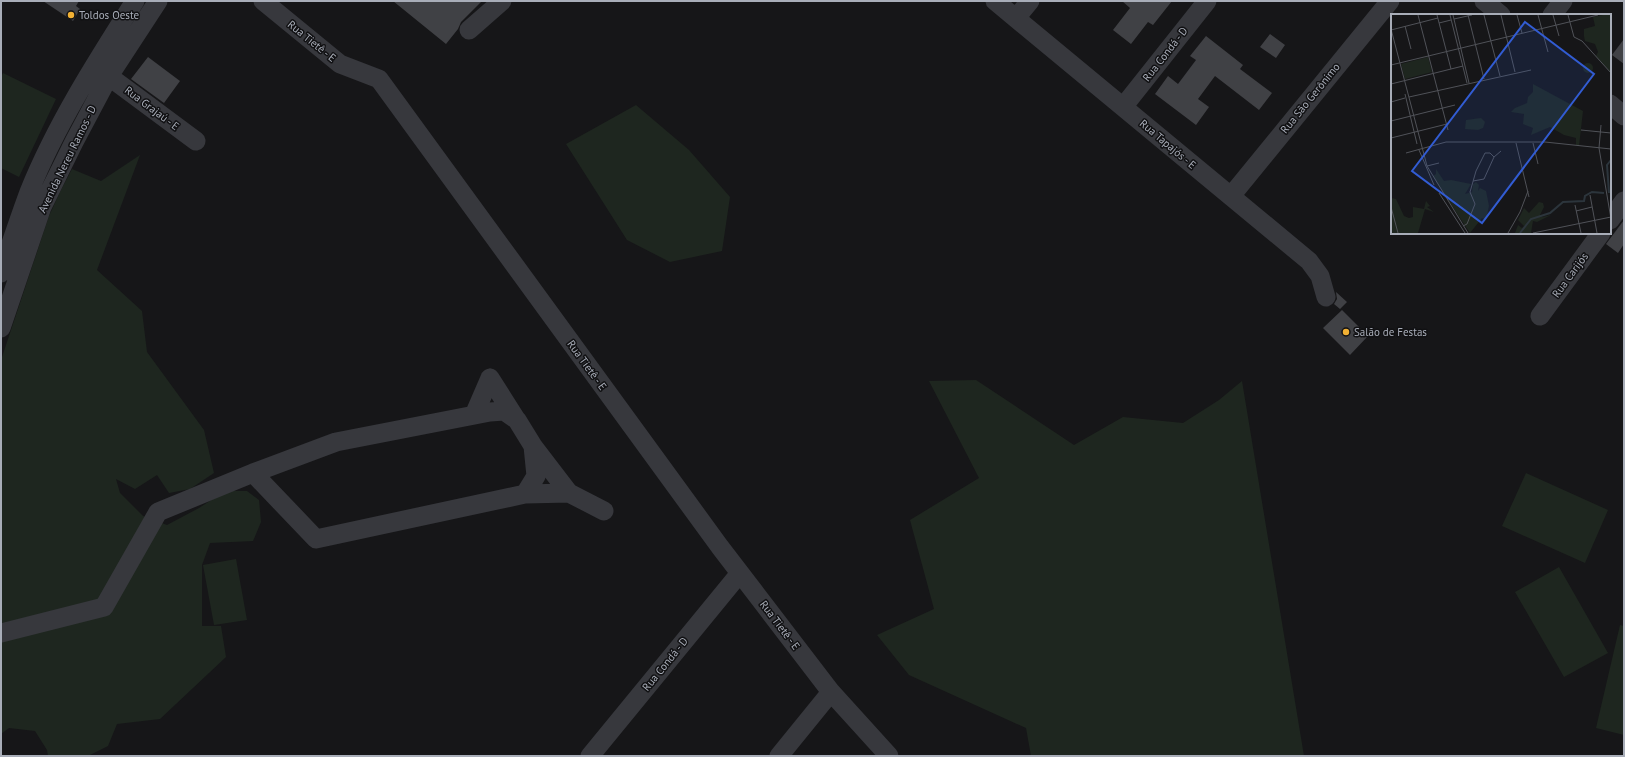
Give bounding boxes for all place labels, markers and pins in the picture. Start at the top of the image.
place label: Toldos Oeste [79,8,140,22]
marker: Toldos Oeste [66,10,76,20]
place label: Salão de Festas [1354,325,1427,339]
marker: Salão de Festas [1341,327,1351,337]

